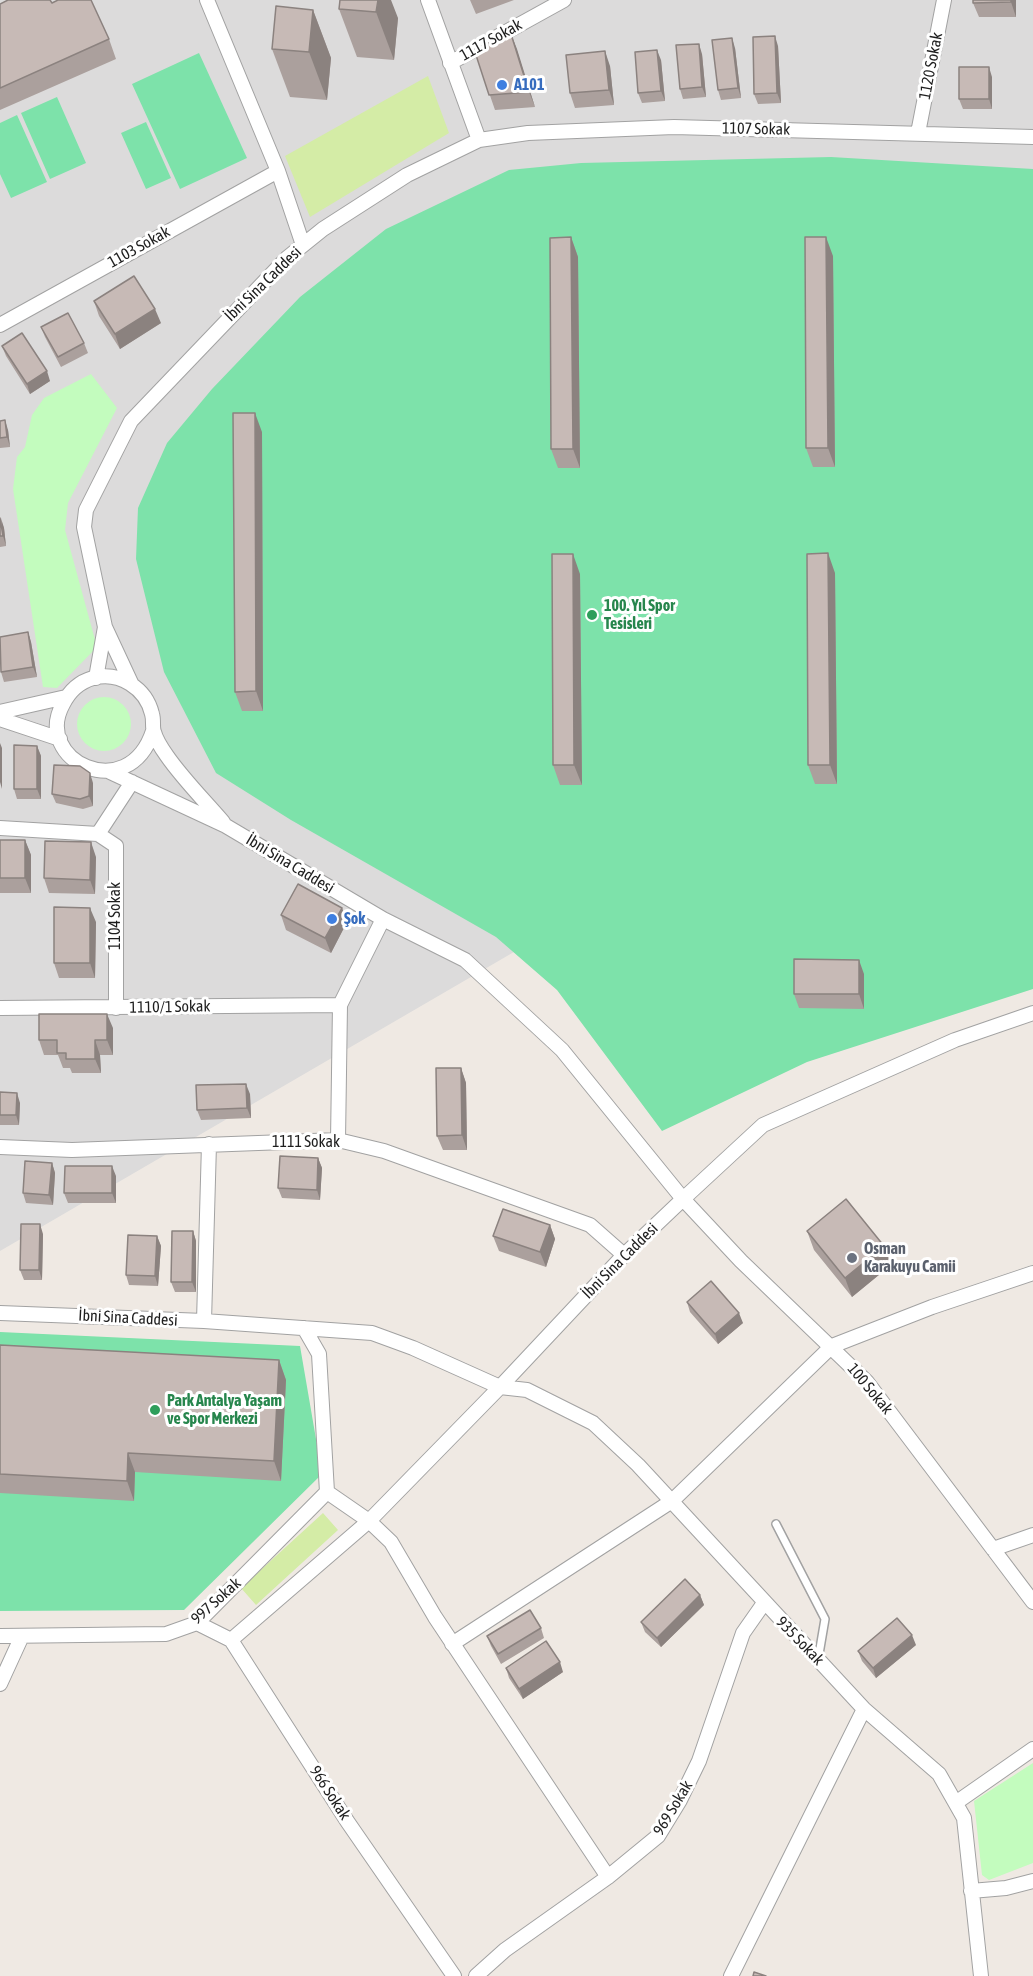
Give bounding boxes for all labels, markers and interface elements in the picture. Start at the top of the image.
street label: 1117 Sokak [457,15,525,65]
street label: 1120 Sokak [915,31,947,101]
place label: A101 [514,75,544,95]
marker: A101 [495,78,509,92]
street label: 1107 Sokak [722,119,790,139]
street label: 1103 Sokak [105,222,173,272]
street label: İbni Sina Caddesi [221,243,305,325]
place label: 100. Yıl Spor Tesisleri [604,596,675,634]
marker: 100. Yıl Spor Tesisleri [585,608,599,622]
street label: İbni Sina Caddesi [242,830,338,898]
street label: 1104 Sokak [105,882,125,950]
place label: Şok [344,909,365,929]
marker: Şok [325,912,339,926]
street label: 1110/1 Sokak [129,997,211,1017]
street label: 1111 Sokak [272,1132,340,1152]
street label: İbni Sina Caddesi [578,1219,662,1303]
place label: Osman Karakuyu Camii [864,1239,956,1277]
marker: Osman Karakuyu Camii [845,1251,859,1265]
street label: İbni Sina Caddesi [78,1306,178,1330]
street label: 100 Sokak [843,1360,897,1418]
place label: Park Antalya Yaşam ve Spor Merkezi [167,1391,282,1429]
marker: Park Antalya Yaşam ve Spor Merkezi [148,1403,162,1417]
street label: 997 Sokak [187,1574,245,1628]
street label: 935 Sokak [772,1613,828,1669]
street label: 966 Sokak [305,1762,355,1824]
street label: 969 Sokak [649,1777,697,1839]

